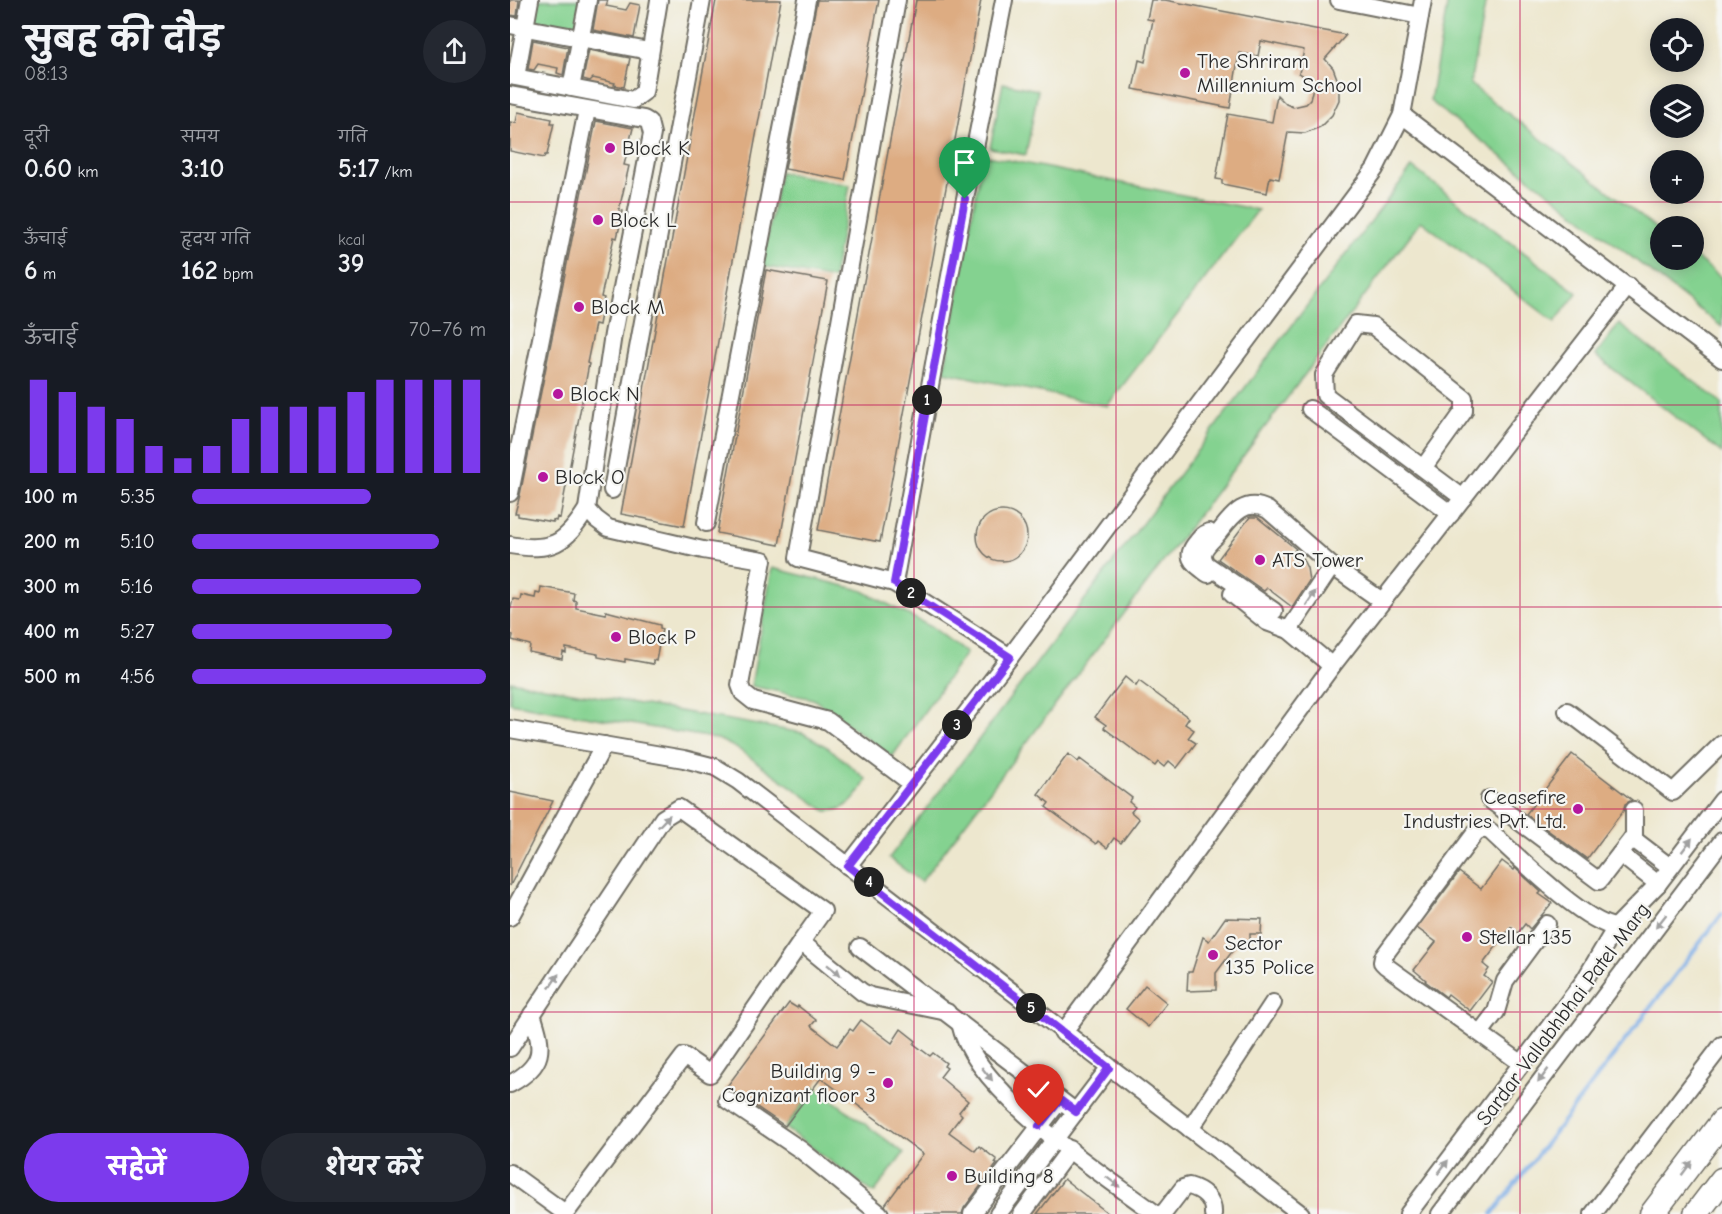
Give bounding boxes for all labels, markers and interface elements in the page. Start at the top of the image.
map controls [1650,18,1704,270]
button: locate [1650,18,1704,72]
text: सुबह की दौड़ [24,20,222,58]
button: share [423,20,486,83]
place label: The Shriram Millennium School [1197,49,1362,97]
text: 08:13 [24,62,68,85]
marker: The Shriram Millennium School [1178,66,1192,80]
button: layers [1650,84,1704,138]
text: दूरी [24,128,49,146]
text: समय [181,128,219,146]
text: गति [338,128,367,146]
place label: Block K [622,136,690,160]
pin [939,137,990,199]
marker: Block K [603,141,617,155]
icon: arrive [948,146,981,179]
button: + [1650,150,1704,204]
text: 0.60 [24,154,72,184]
text: 3:10 [181,154,224,184]
text: 5:17 [338,154,379,184]
text: km [72,163,98,181]
text: /km [379,163,412,181]
place label: Block L [610,208,677,232]
marker: Block L [591,213,605,227]
button: − [1650,216,1704,270]
text: ऊँचाई [24,230,67,248]
text: हृदय गति [181,230,250,248]
text: kcal [338,231,365,249]
text: 39 [338,249,364,279]
text: 6 [24,256,38,286]
text: 162 [181,256,218,286]
text: m [38,265,56,283]
text: bpm [218,265,253,283]
place label: Block M [591,295,665,319]
marker: Block M [572,300,586,314]
text: 70–76 m [409,318,486,341]
text: ऊँचाई [24,326,78,349]
place label: Block N [570,382,640,406]
pin: 1 [912,385,942,415]
marker: Block N [551,387,565,401]
text: 1 [924,391,930,409]
place label: Block O [555,465,625,489]
marker: Block O [536,470,550,484]
text: 100 m [24,485,78,508]
text: 5:35 [120,485,155,508]
text: 200 m [24,530,80,553]
text: 5:10 [120,530,155,553]
place label: ATS Tower [1272,548,1364,572]
marker: ATS Tower [1253,553,1267,567]
text: 300 m [24,575,80,598]
text: 5:16 [120,575,153,598]
pin: 2 [896,578,926,608]
text: 2 [907,584,915,602]
one-way arrow [1305,590,1316,606]
text: 400 m [24,620,79,643]
text: 5:27 [120,620,154,643]
place label: Block P [628,625,696,649]
marker: Block P [609,630,623,644]
text: 500 m [24,665,81,688]
text: 4:56 [120,665,155,688]
pin: 3 [942,710,972,740]
text: 3 [953,716,961,734]
place label: Ceasefire Industries Pvt. Ltd. [1403,785,1566,833]
marker: Ceasefire Industries Pvt. Ltd. [1571,802,1585,816]
one-way arrow [656,814,670,828]
one-way arrow [1681,838,1693,853]
pin: 4 [854,867,884,897]
text: 4 [865,873,873,891]
street label: Sardar Vallabhbhai Patel Marg [1471,898,1655,1130]
one-way arrow [1654,913,1667,929]
place label: Stellar 135 [1479,925,1572,949]
marker: Stellar 135 [1460,930,1474,944]
place label: Sector 135 Police [1225,931,1314,979]
marker: Sector 135 Police [1206,948,1220,962]
one-way arrow [826,963,842,976]
one-way arrow [548,974,560,990]
pin: 5 [1016,993,1046,1023]
text: 5 [1027,999,1035,1017]
place label: Building 9 - Cognizant floor 3 [722,1059,876,1107]
pin [1013,1064,1064,1126]
one-way arrow [981,1066,994,1082]
one-way arrow [1537,1068,1549,1084]
icon: check [1022,1073,1055,1106]
marker: Building 9 - Cognizant floor 3 [881,1076,895,1090]
button: सहेजें [24,1133,249,1202]
button: शेयर करें [261,1133,486,1202]
one-way arrow [1437,1160,1449,1176]
one-way arrow [1681,1160,1694,1176]
place label: Building 8 [964,1164,1054,1188]
marker: Building 8 [945,1169,959,1183]
one-way arrow [1105,1175,1121,1188]

